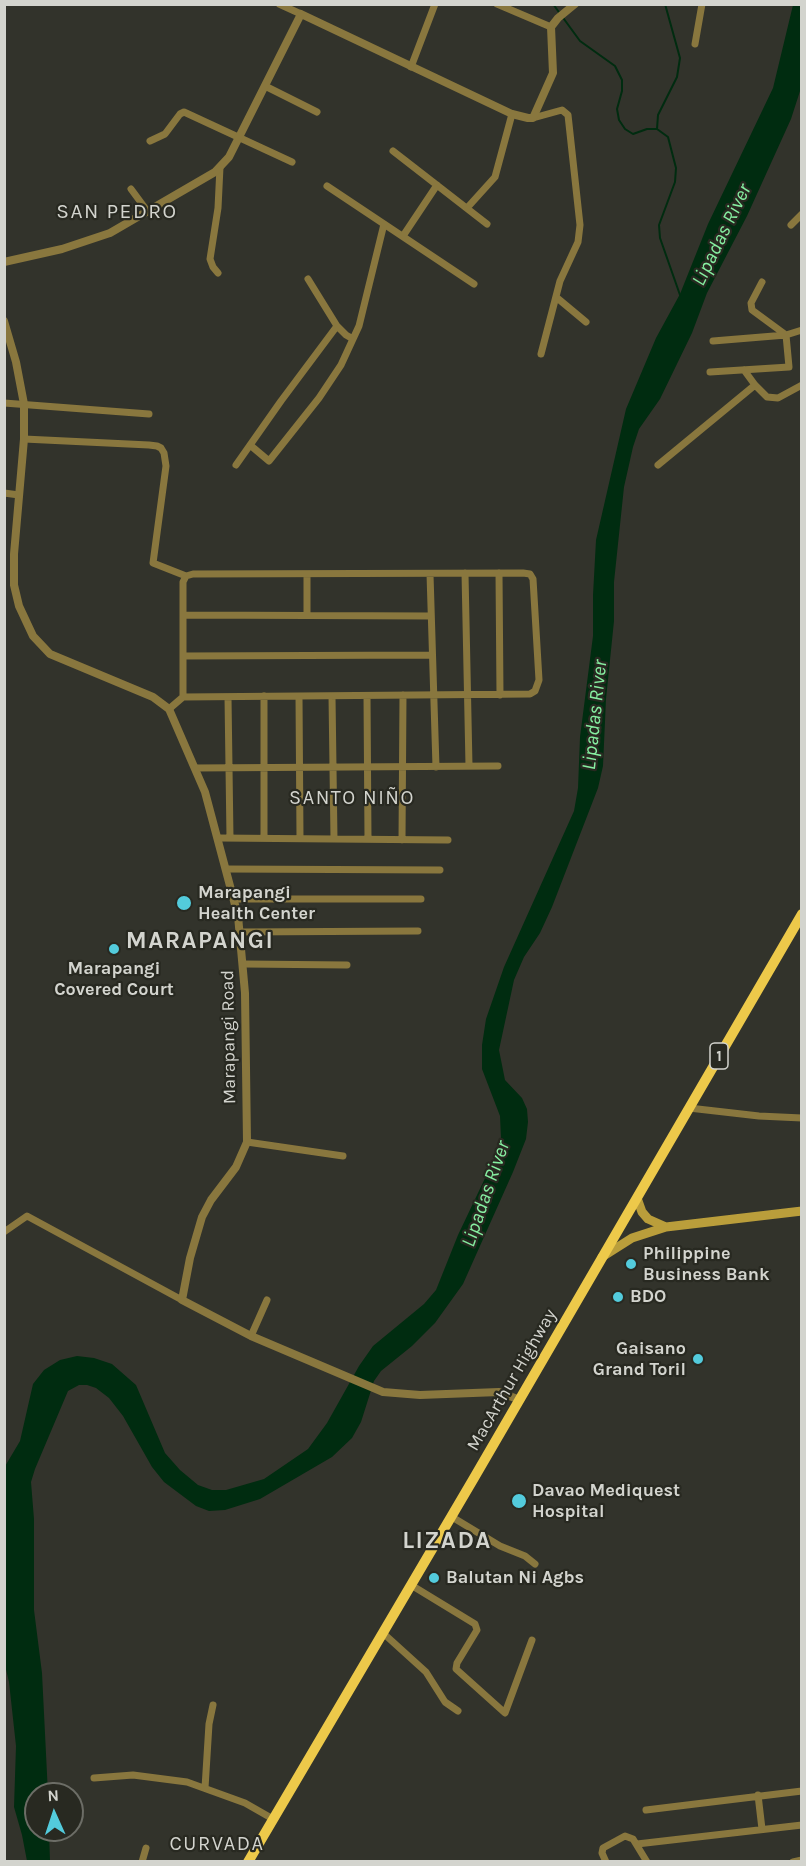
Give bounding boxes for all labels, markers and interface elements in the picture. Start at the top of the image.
water label: Lipadas River [687,180,757,290]
district label: SAN PEDRO [56,199,178,225]
water label: Lipadas River [577,659,613,771]
district label: SANTO NIÑO [289,786,415,810]
place label: Marapangi Health Center [198,882,315,924]
marker: Marapangi Health Center [175,894,193,912]
district label: MARAPANGI [126,927,274,955]
marker: Marapangi Covered Court [107,942,121,956]
place label: Marapangi Covered Court [54,958,174,1000]
street label: Marapangi Road [217,970,241,1104]
road number: 1 [710,1043,728,1069]
water label: Lipadas River [457,1138,515,1250]
place label: Philippine Business Bank [643,1243,770,1286]
marker: Philippine Business Bank [624,1257,638,1271]
place label: BDO [630,1286,666,1308]
marker: BDO [611,1290,625,1304]
street label: MacArthur Highway [463,1305,561,1455]
place label: Gaisano Grand Toril [593,1338,686,1380]
marker: Gaisano Grand Toril [691,1352,705,1366]
place label: Davao Mediquest Hospital [532,1480,680,1522]
marker: Davao Mediquest Hospital [510,1492,528,1510]
district label: LIZADA [402,1527,492,1555]
place label: Balutan Ni Agbs [446,1567,584,1589]
marker: Balutan Ni Agbs [427,1571,441,1585]
north arrow [24,1782,84,1842]
text: N [47,1786,59,1805]
district label: CURVADA [170,1832,264,1856]

